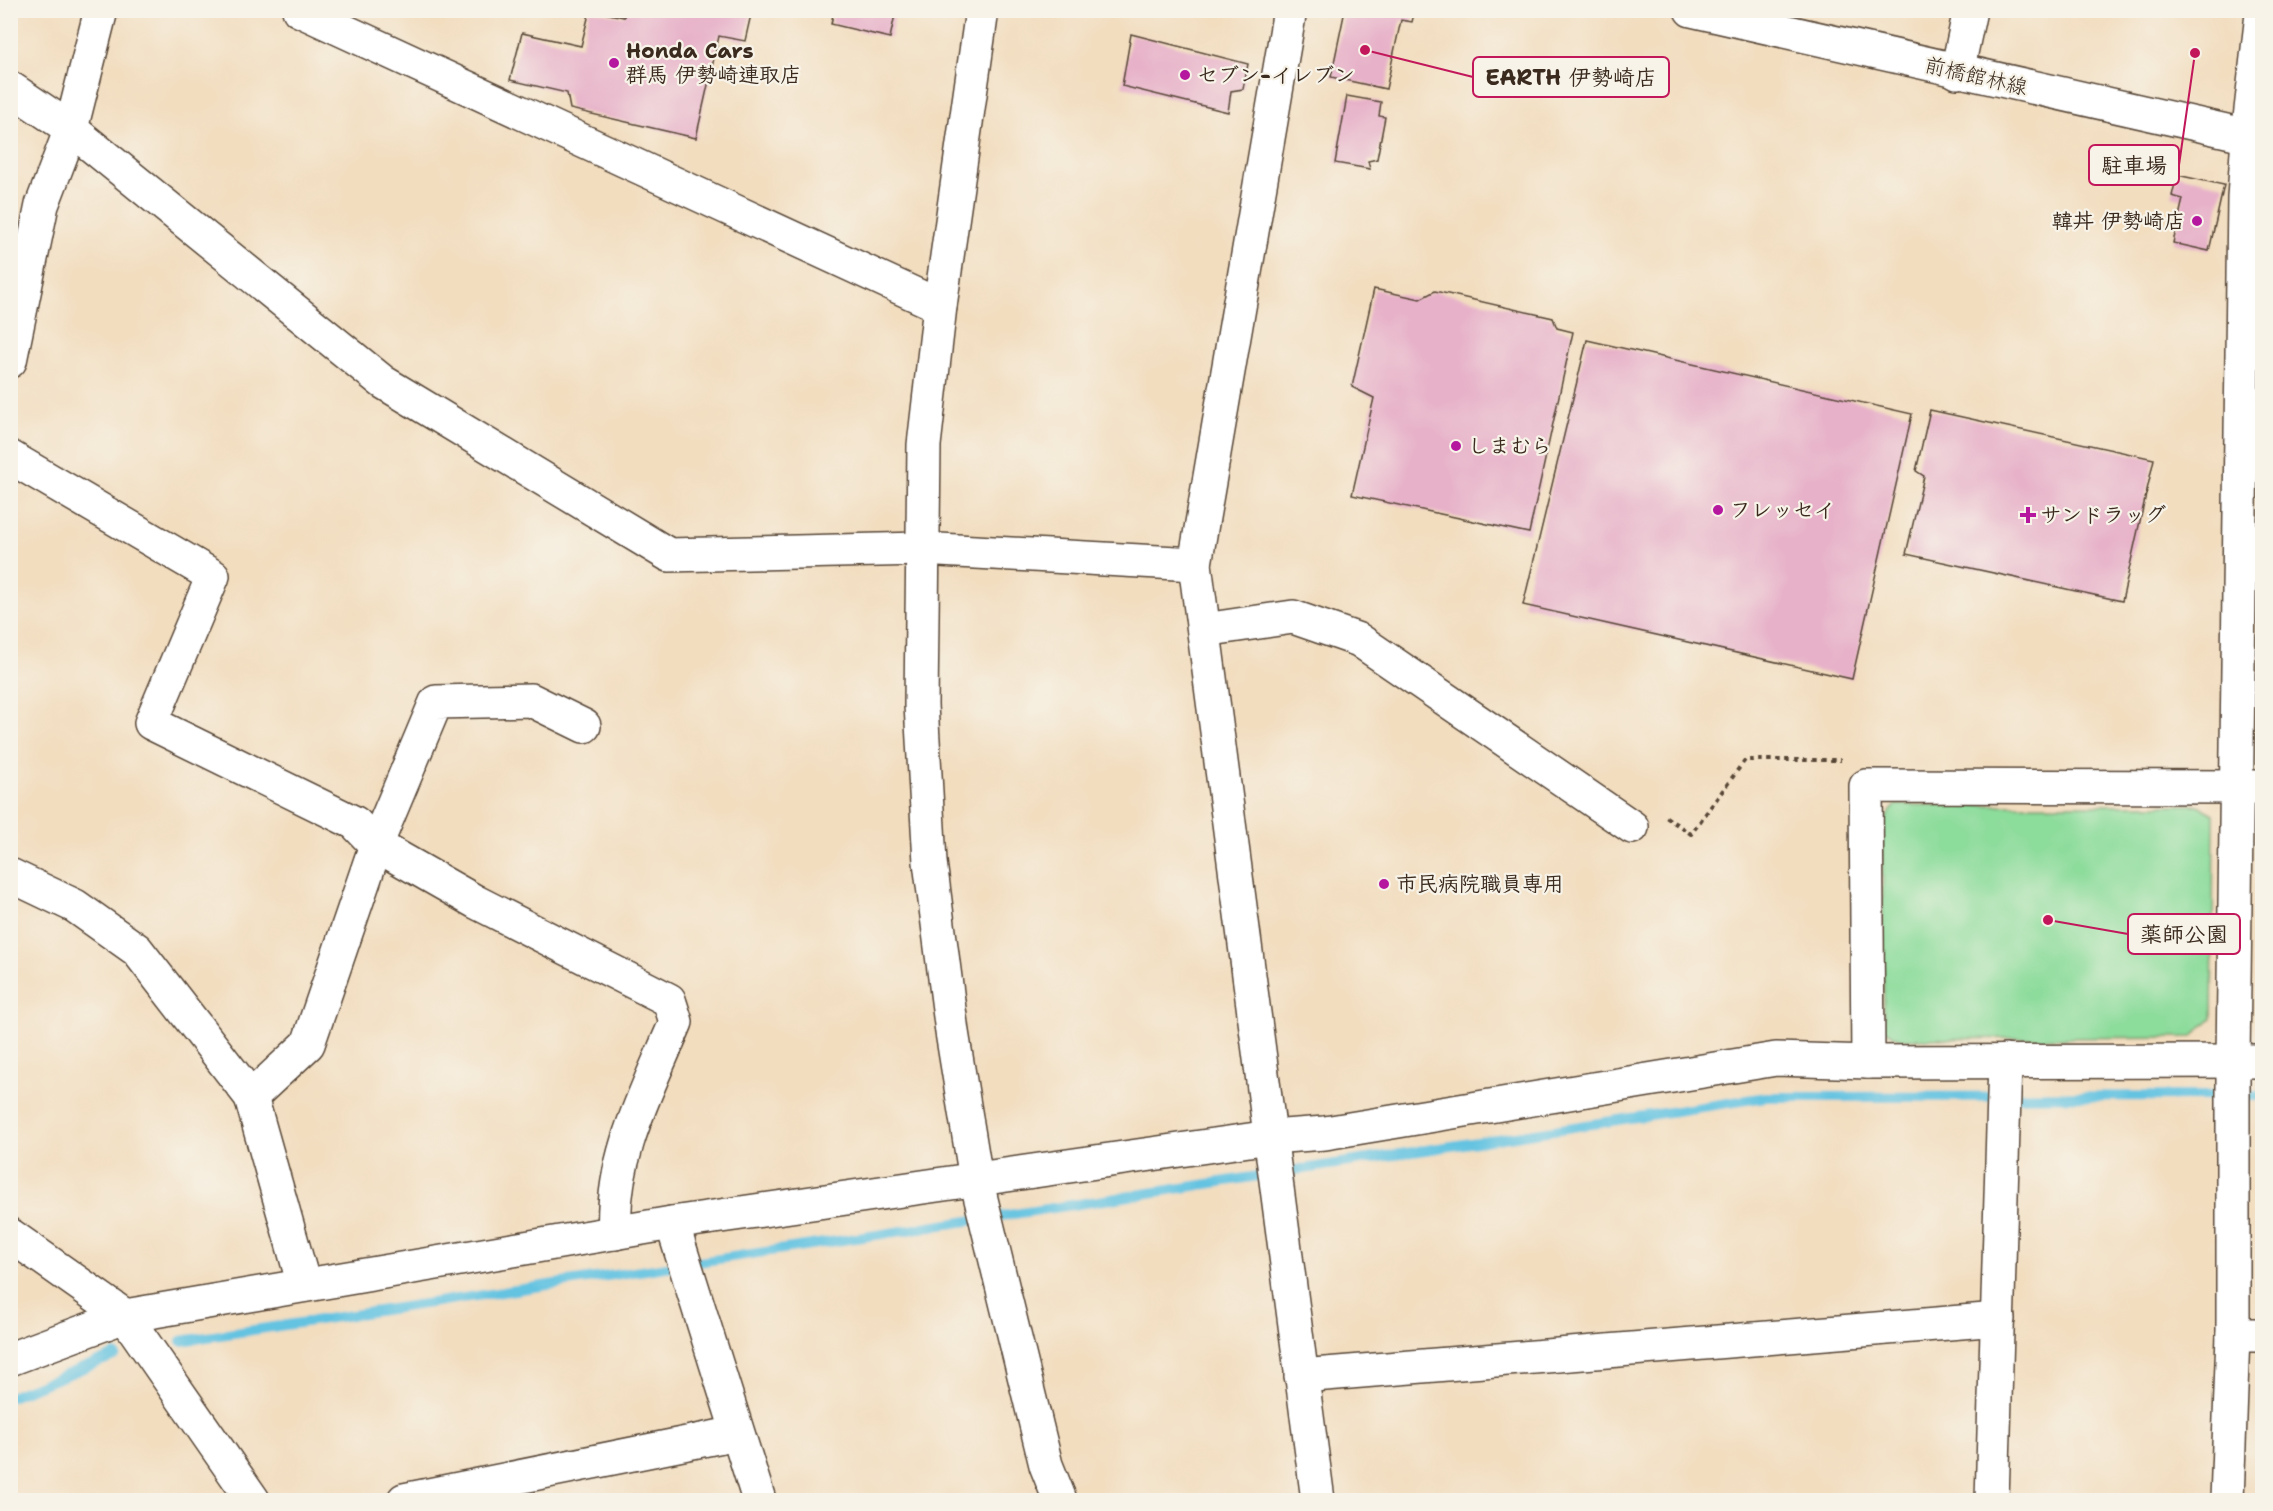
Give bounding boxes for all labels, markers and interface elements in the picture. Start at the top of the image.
place label: Honda Cars 群馬 伊勢崎連取店 [626,37,801,89]
street label: 前橋館林線 [1922,51,2030,101]
marker: Honda Cars 群馬 伊勢崎連取店 [607,56,621,70]
callout: EARTH 伊勢崎店 [1473,57,1669,97]
place label: セブン-イレブン [1197,61,1355,89]
text: EARTH 伊勢崎店 [1485,63,1657,92]
marker: セブン-イレブン [1178,68,1192,82]
callout: 駐車場 [2089,145,2179,185]
text: 駐車場 [2101,151,2167,180]
place label: 韓丼 伊勢崎店 [2052,207,2185,235]
marker: 韓丼 伊勢崎店 [2190,214,2204,228]
place label: しまむら [1468,432,1552,460]
marker: しまむら [1449,439,1463,453]
place label: フレッセイ [1730,496,1835,524]
place label: サンドラッグ [2040,501,2166,529]
marker: フレッセイ [1711,503,1725,517]
marker: サンドラッグ [2021,508,2035,522]
place label: 市民病院職員専用 [1396,870,1564,898]
marker: 市民病院職員専用 [1377,877,1391,891]
callout: 薬師公園 [2128,914,2240,954]
text: 薬師公園 [2140,920,2228,949]

